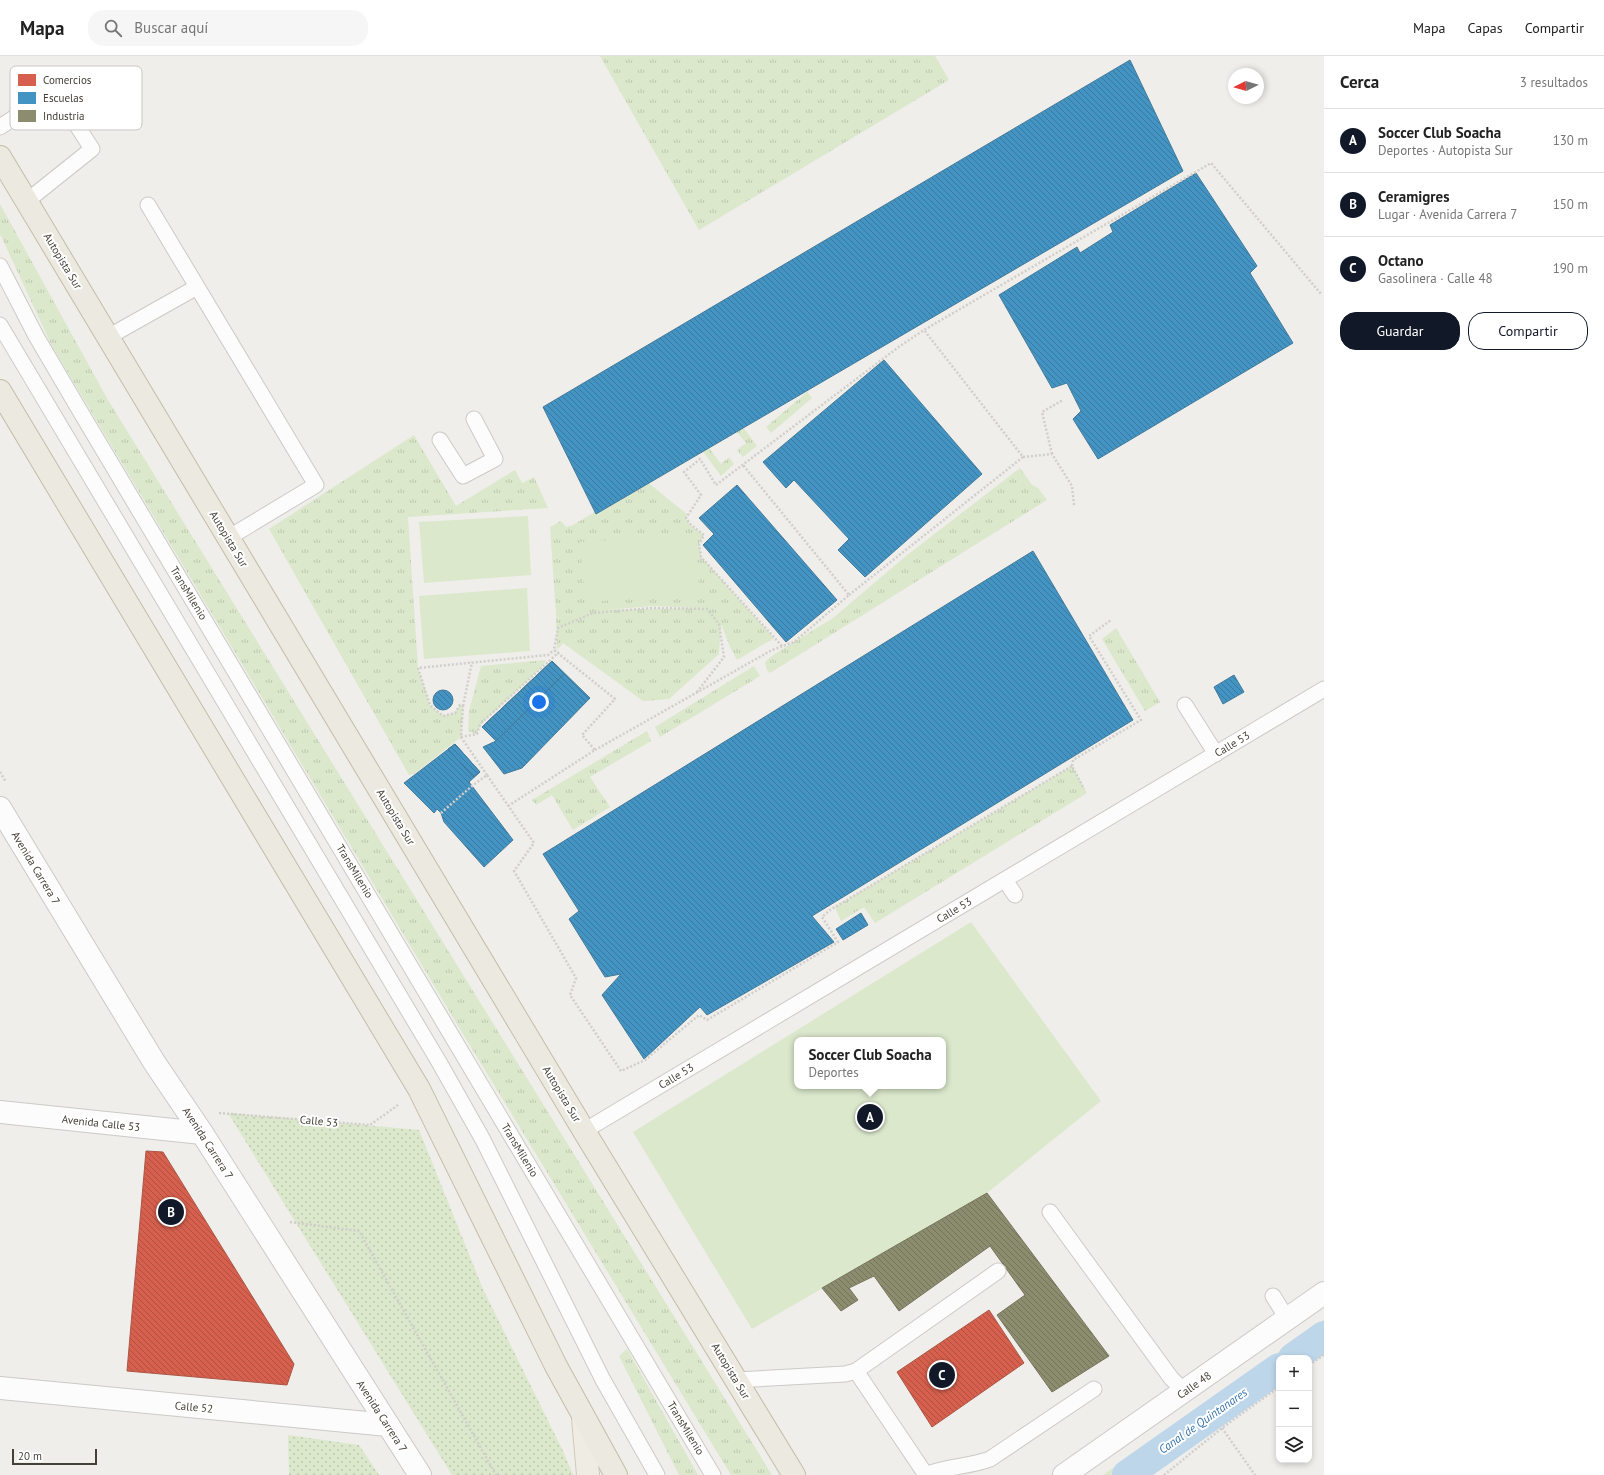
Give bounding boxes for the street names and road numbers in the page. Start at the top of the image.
street label: Autopista Sur [41,230,85,292]
street label: Autopista Sur [207,508,251,570]
street label: TransMilenio [168,564,211,622]
street label: Calle 53 [1212,728,1252,760]
street label: Autopista Sur [374,786,418,848]
street label: Avenida Carrera 7 [9,829,63,907]
street label: TransMilenio [334,842,377,900]
street label: Calle 53 [934,894,974,926]
street label: Calle 53 [656,1060,696,1092]
street label: Autopista Sur [540,1063,584,1125]
street label: Avenida Carrera 7 [180,1104,236,1182]
street label: Avenida Calle 53 [61,1112,141,1134]
street label: Calle 53 [299,1112,339,1130]
street label: TransMilenio [499,1121,542,1179]
street label: Autopista Sur [709,1340,753,1402]
street label: Calle 48 [1174,1368,1214,1402]
street label: Avenida Carrera 7 [354,1377,410,1455]
street label: Calle 52 [174,1398,214,1416]
street label: TransMilenio [665,1399,708,1457]

